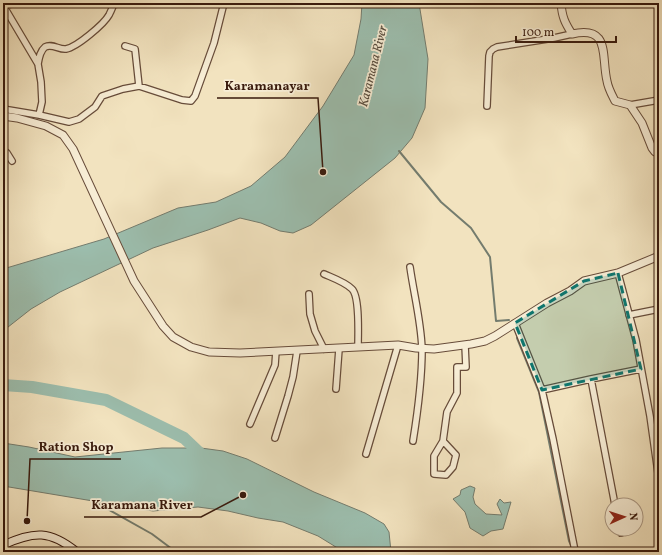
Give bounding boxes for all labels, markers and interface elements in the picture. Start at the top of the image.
scale bar [516,18,616,44]
water label: Karamana River [355,24,393,109]
text: 100 m [522,25,555,41]
callout: Karamanayar [217,73,318,98]
text: Karamanayar [224,78,310,96]
callout: Ration Shop [30,434,121,459]
text: Ration Shop [39,439,113,457]
callout: Karamana River [84,492,201,517]
text: Karamana River [91,497,193,515]
north arrow [604,497,644,537]
text: N [625,512,640,521]

